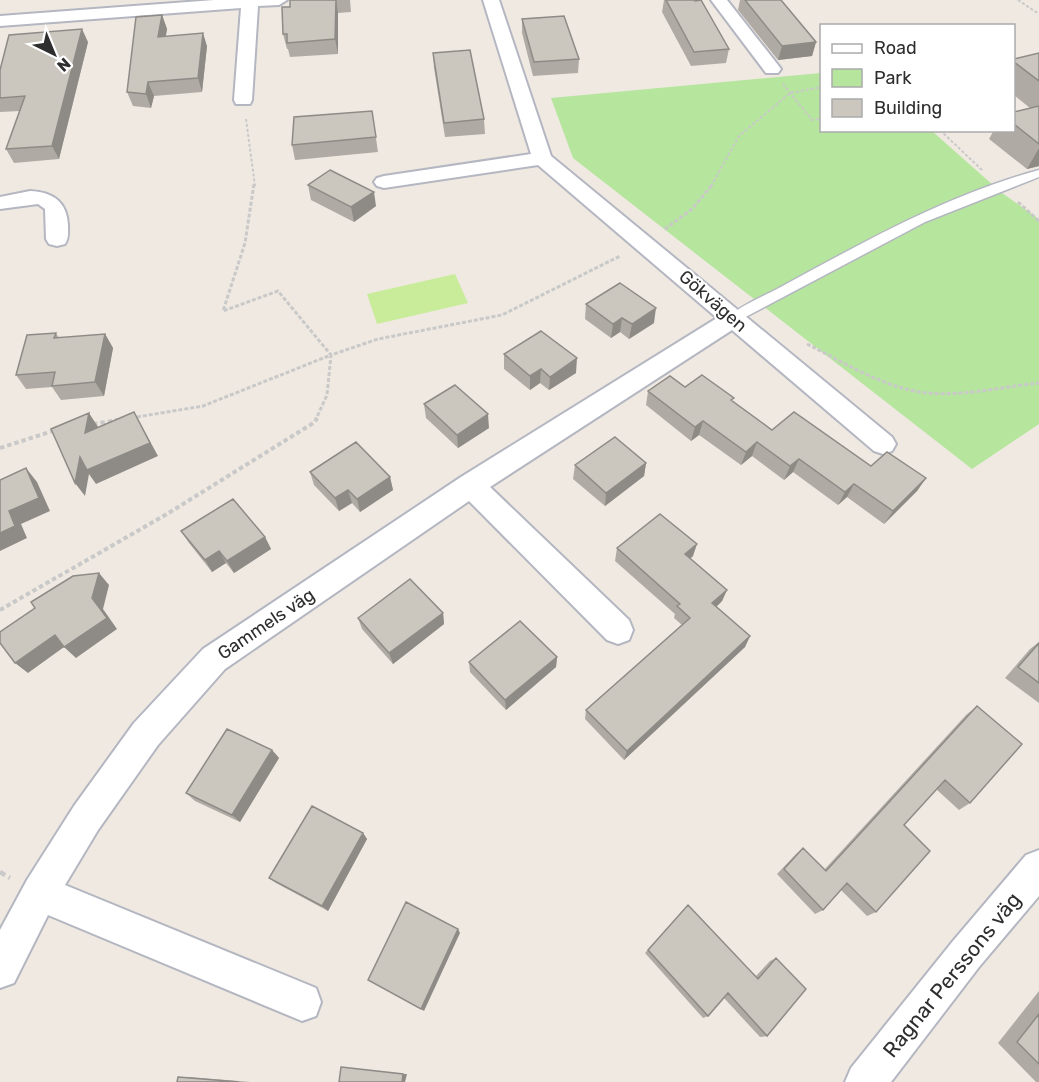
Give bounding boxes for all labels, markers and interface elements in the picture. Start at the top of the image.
north arrow [24,24,84,84]
legend [820,24,1015,132]
text: Road [874,37,917,59]
text: N [53,54,75,75]
text: Park [874,67,912,89]
text: Building [874,97,942,119]
street label: Gökvägen [674,265,752,337]
street label: Gammels väg [213,584,319,664]
street label: Ragnar Perssons väg [877,887,1026,1062]

